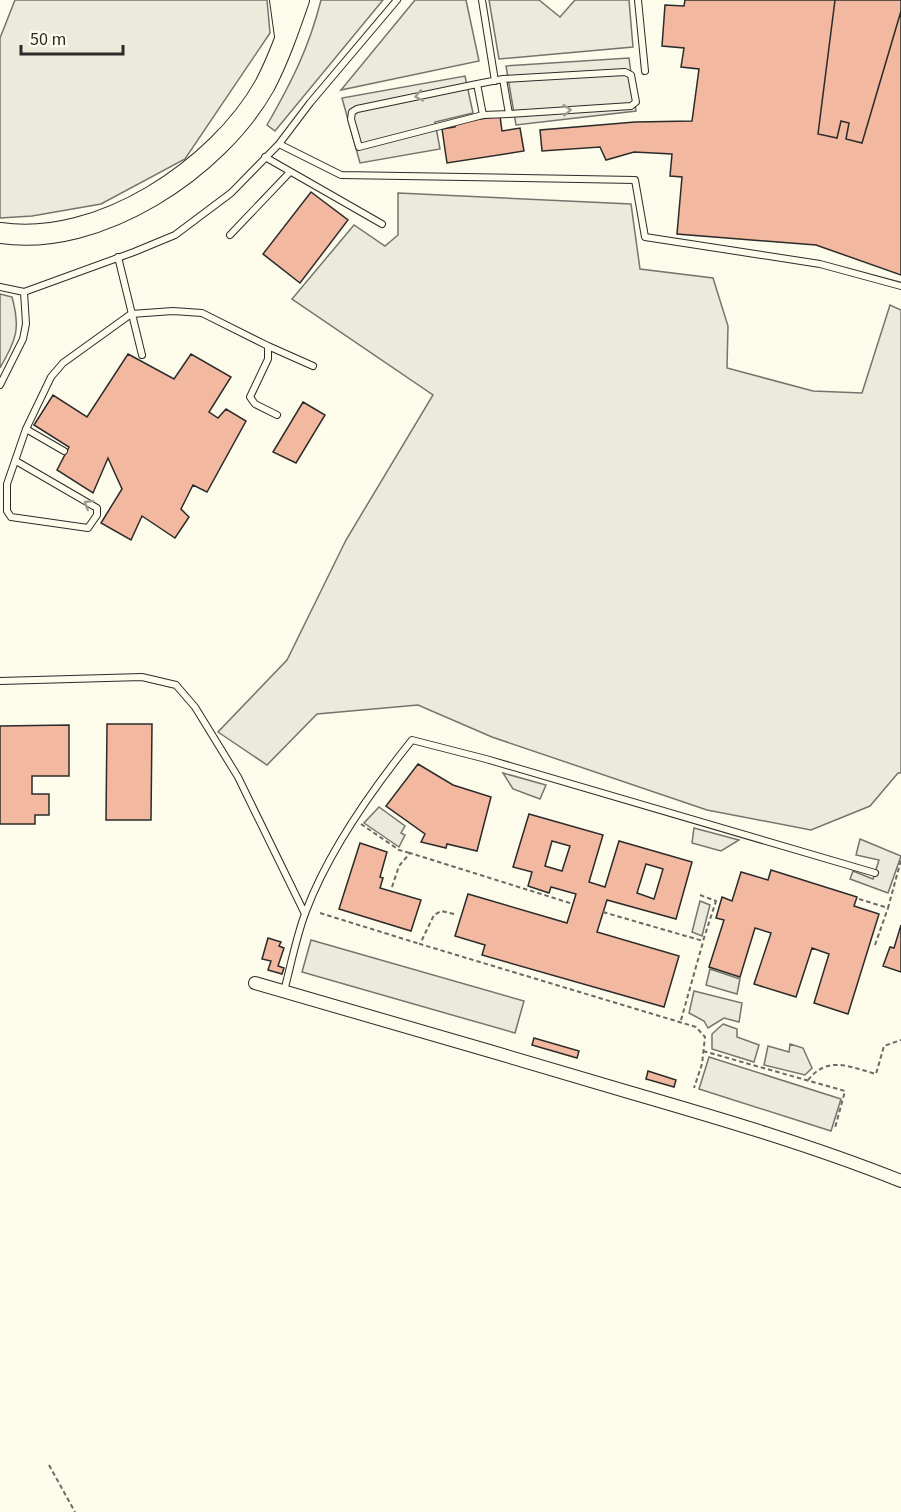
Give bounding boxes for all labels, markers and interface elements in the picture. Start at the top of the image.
scale bar [21,18,123,56]
text: 50 m [30,27,66,52]
one-way arrow [415,89,425,102]
one-way arrow [563,104,572,117]
one-way arrow [84,499,94,511]

